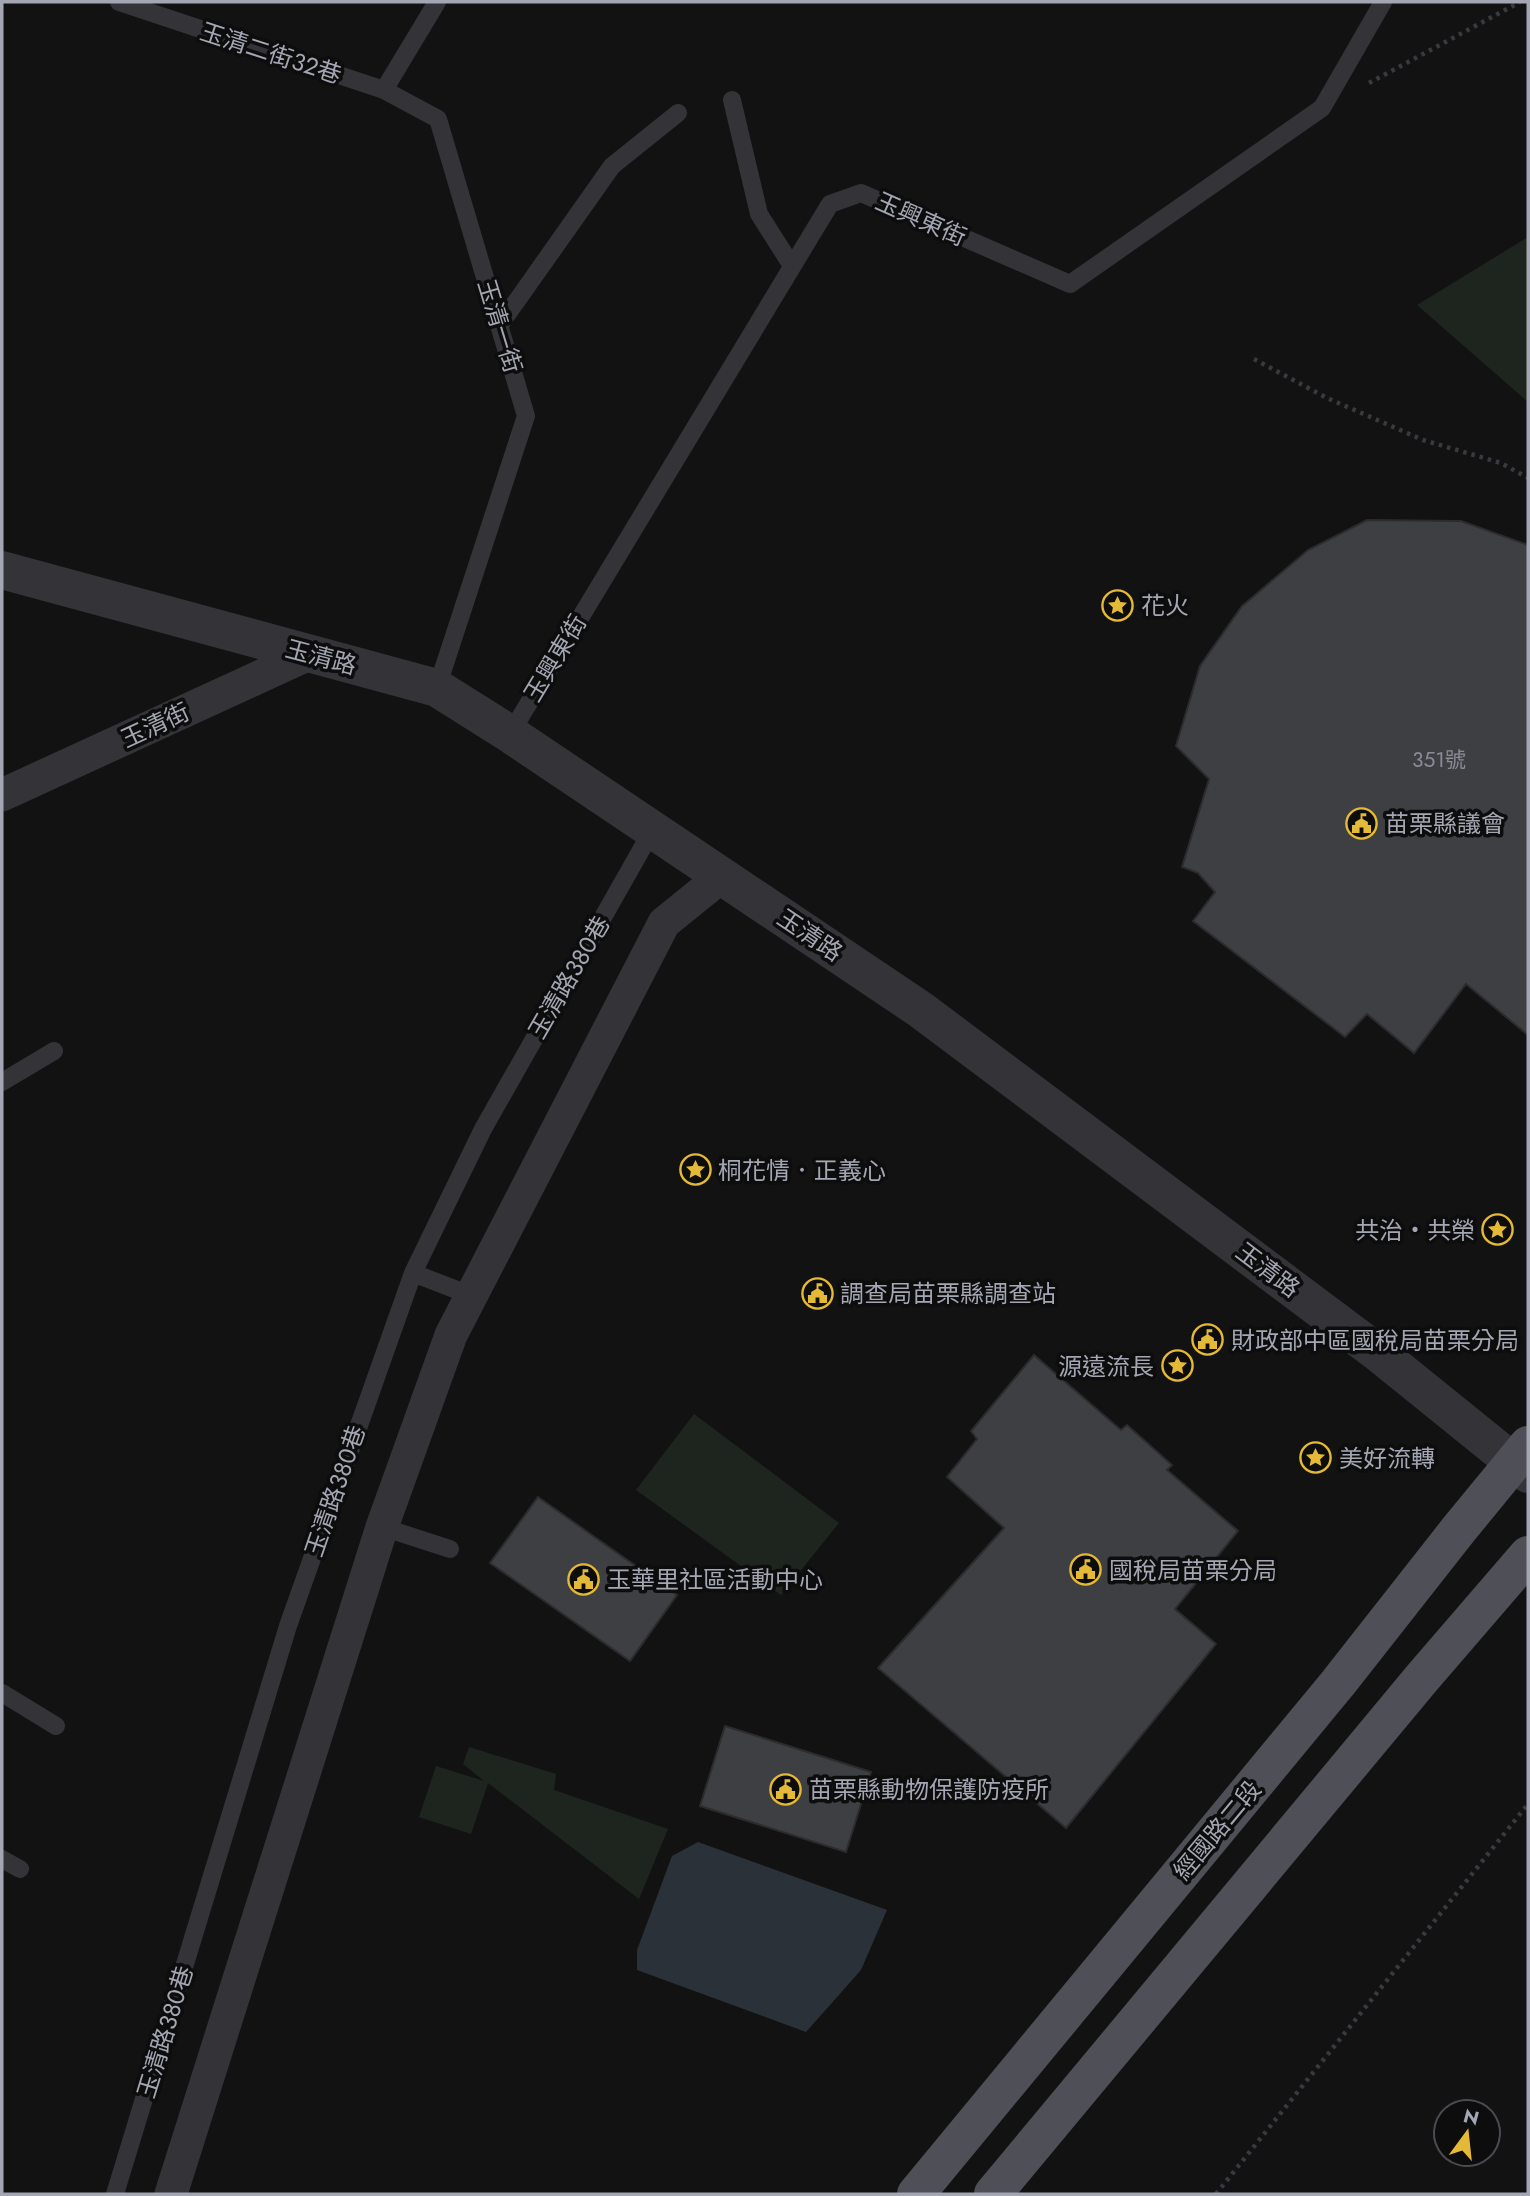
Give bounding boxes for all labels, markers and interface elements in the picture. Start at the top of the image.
street label: 玉清二街32巷 [196,14,346,92]
street label: 玉興東街 [870,183,972,255]
street label: 玉清一街 [469,275,531,377]
place icon: 花火 [1101,588,1135,622]
place label: 花火 [1141,588,1189,623]
street label: 玉興東街 [515,608,595,708]
street label: 玉清路 [282,631,360,683]
street label: 玉清街 [115,694,195,756]
house number: 351號 [1412,745,1466,775]
public building icon: 苗栗縣議會 [1345,806,1379,840]
place label: 苗栗縣議會 [1385,806,1505,841]
street label: 玉清路 [770,900,850,970]
street label: 玉清路380巷 [520,909,618,1045]
place icon: 桐花情．正義心 [678,1153,712,1187]
place label: 桐花情．正義心 [718,1153,886,1188]
place label: 共治‧共榮 [1355,1213,1475,1248]
place icon: 共治‧共榮 [1481,1213,1515,1247]
street label: 玉清路 [1229,1234,1307,1306]
public building icon: 調查局苗栗縣調查站 [800,1276,834,1310]
place label: 調查局苗栗縣調查站 [840,1276,1056,1311]
public building icon: 財政部中區國稅局苗栗分局 [1191,1323,1225,1357]
place label: 財政部中區國稅局苗栗分局 [1231,1323,1519,1358]
place label: 源遠流長 [1058,1349,1154,1384]
place icon: 源遠流長 [1160,1349,1194,1383]
street label: 玉清路380巷 [296,1421,374,1561]
place icon: 美好流轉 [1299,1441,1333,1475]
place label: 美好流轉 [1339,1441,1435,1476]
public building icon: 國稅局苗栗分局 [1069,1553,1103,1587]
place label: 國稅局苗栗分局 [1109,1553,1277,1588]
public building icon: 玉華里社區活動中心 [567,1562,601,1596]
place label: 玉華里社區活動中心 [607,1562,823,1597]
public building icon: 苗栗縣動物保護防疫所 [769,1772,803,1806]
place label: 苗栗縣動物保護防疫所 [809,1772,1049,1807]
street label: 經國路二段 [1165,1773,1269,1887]
street label: 玉清路380巷 [128,1962,202,2102]
north arrow [1432,2098,1502,2168]
text: N [1460,2102,1482,2132]

